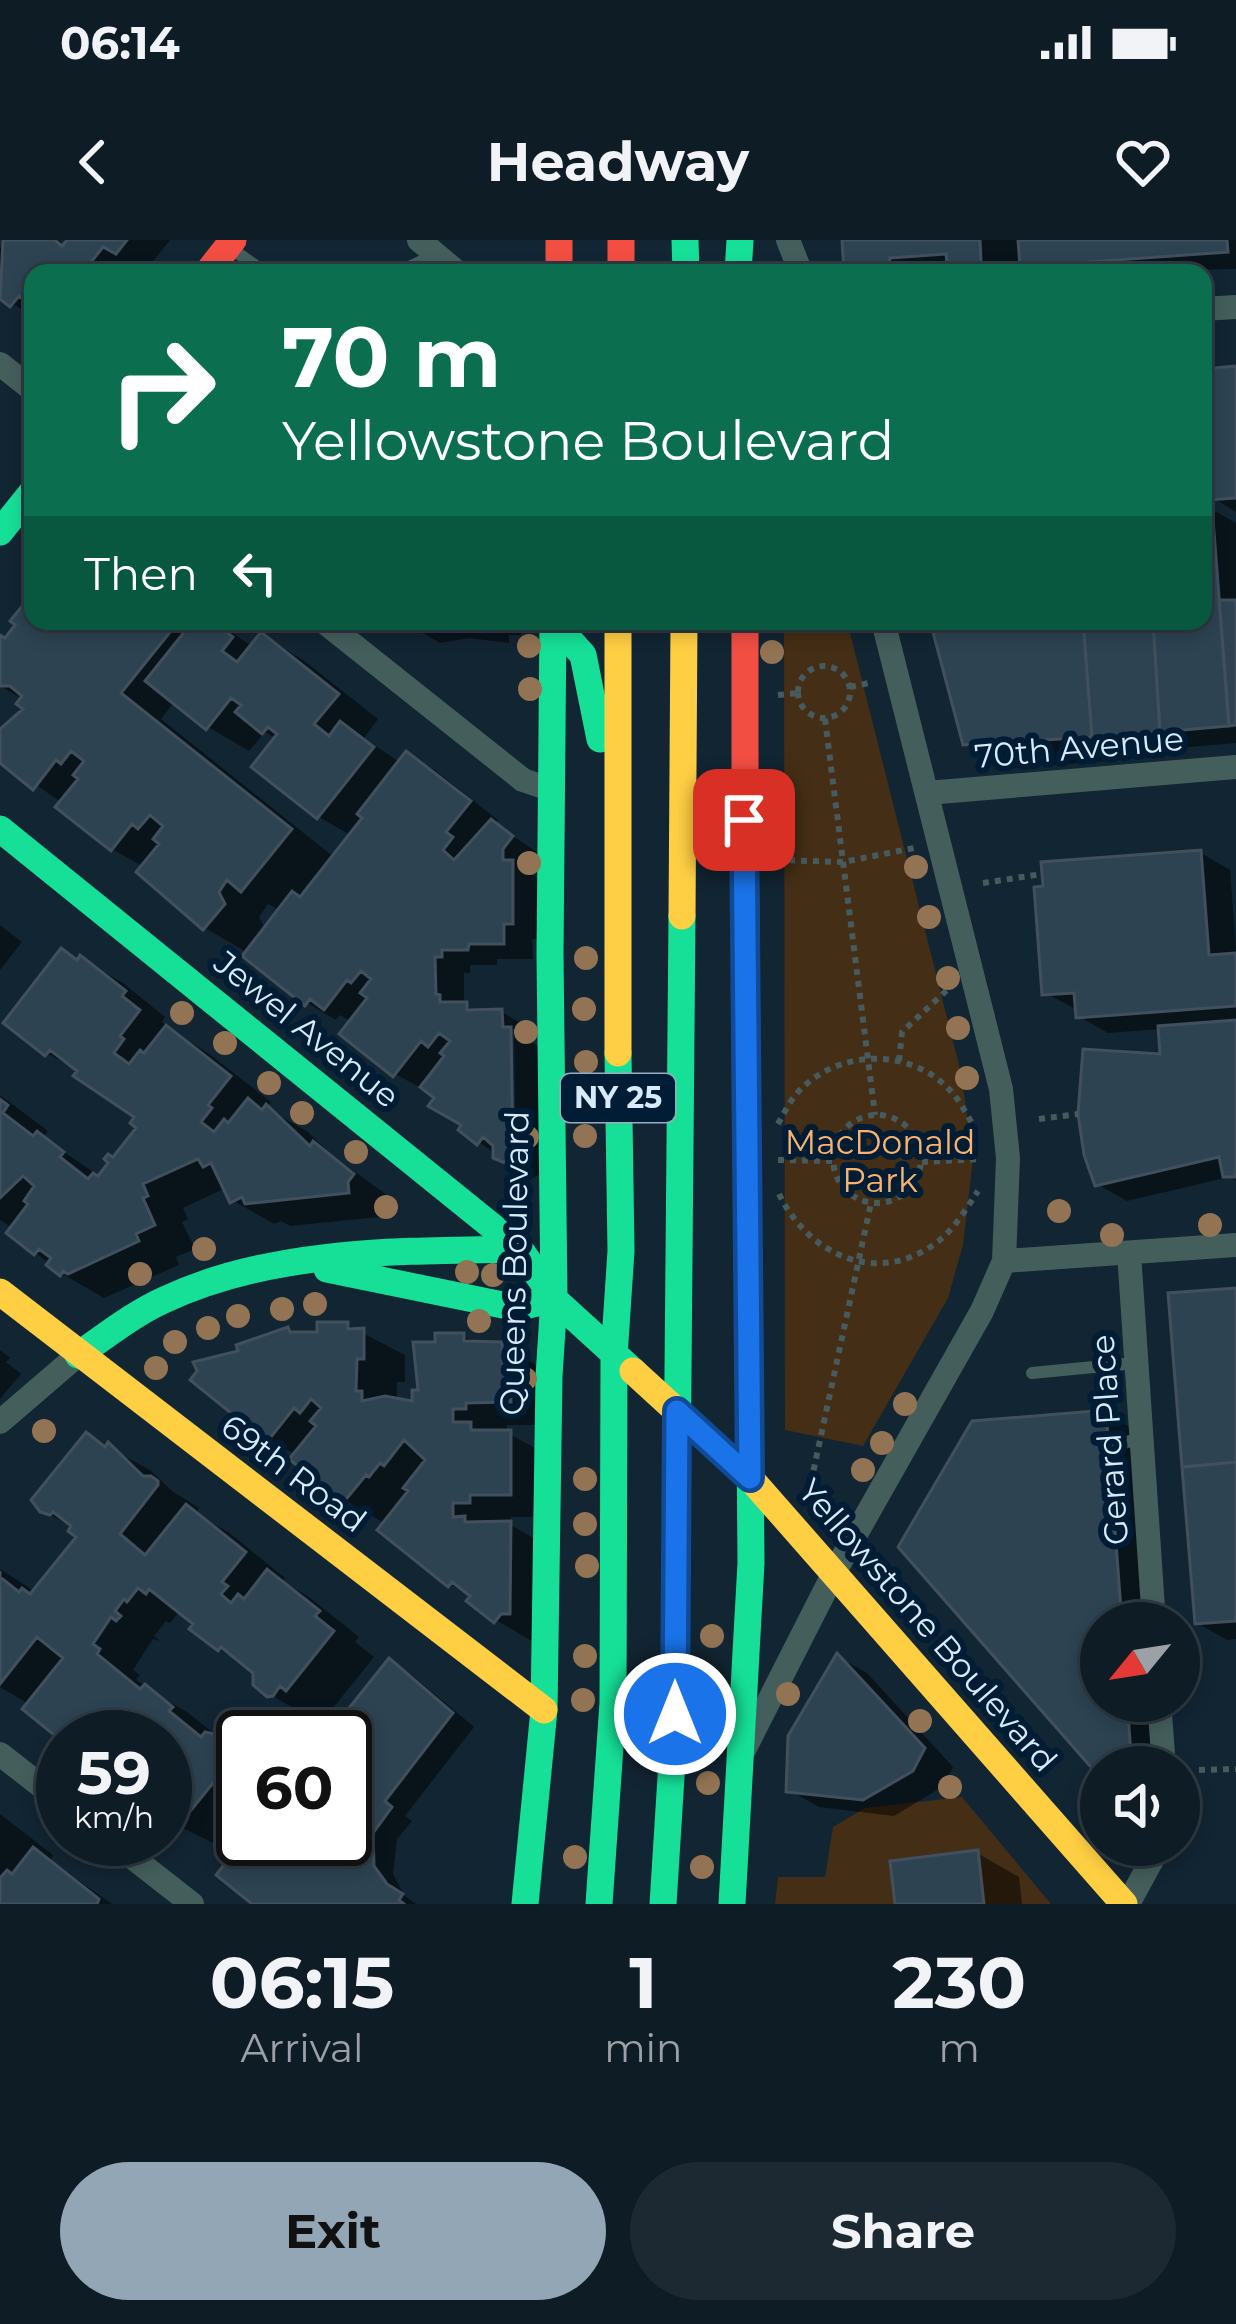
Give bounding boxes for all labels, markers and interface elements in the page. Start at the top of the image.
text: 06:14 [60,15,180,70]
icon: back [60,129,126,195]
text: Headway [487,129,749,195]
icon: heart [1110,129,1176,195]
text: 70 m [282,306,501,408]
icon: right [84,312,240,468]
text: Yellowstone Boulevard [282,408,894,474]
icon: left [222,540,288,606]
text: Then [84,546,198,601]
street label: 70th Avenue [973,718,1185,776]
pin [693,769,795,871]
icon: arrive [711,787,777,853]
street label: Jewel Avenue [206,942,408,1116]
road number: NY 25 [561,1074,675,1122]
street label: Queens Boulevard [491,1110,537,1416]
park label: MacDonald Park [785,1122,975,1200]
street label: Gerard Place [1082,1333,1136,1547]
street label: 69th Road [214,1406,374,1540]
street label: Yellowstone Boulevard [790,1471,1066,1779]
north arrow [1080,1602,1200,1722]
map controls [1080,1602,1200,1866]
position arrow [612,1651,738,1777]
speed limit sign: 60 [216,1710,372,1866]
text: 59 [77,1736,151,1809]
button: sound [1080,1746,1200,1866]
text: km/h [74,1799,154,1836]
text: 06:15 [210,1938,394,2026]
text: 1 [629,1938,657,2026]
text: 230 [892,1938,1026,2026]
text: Arrival [241,2024,364,2072]
text: min [604,2024,682,2072]
text: m [939,2024,980,2072]
button: Exit [60,2162,606,2300]
button: Share [630,2162,1176,2300]

